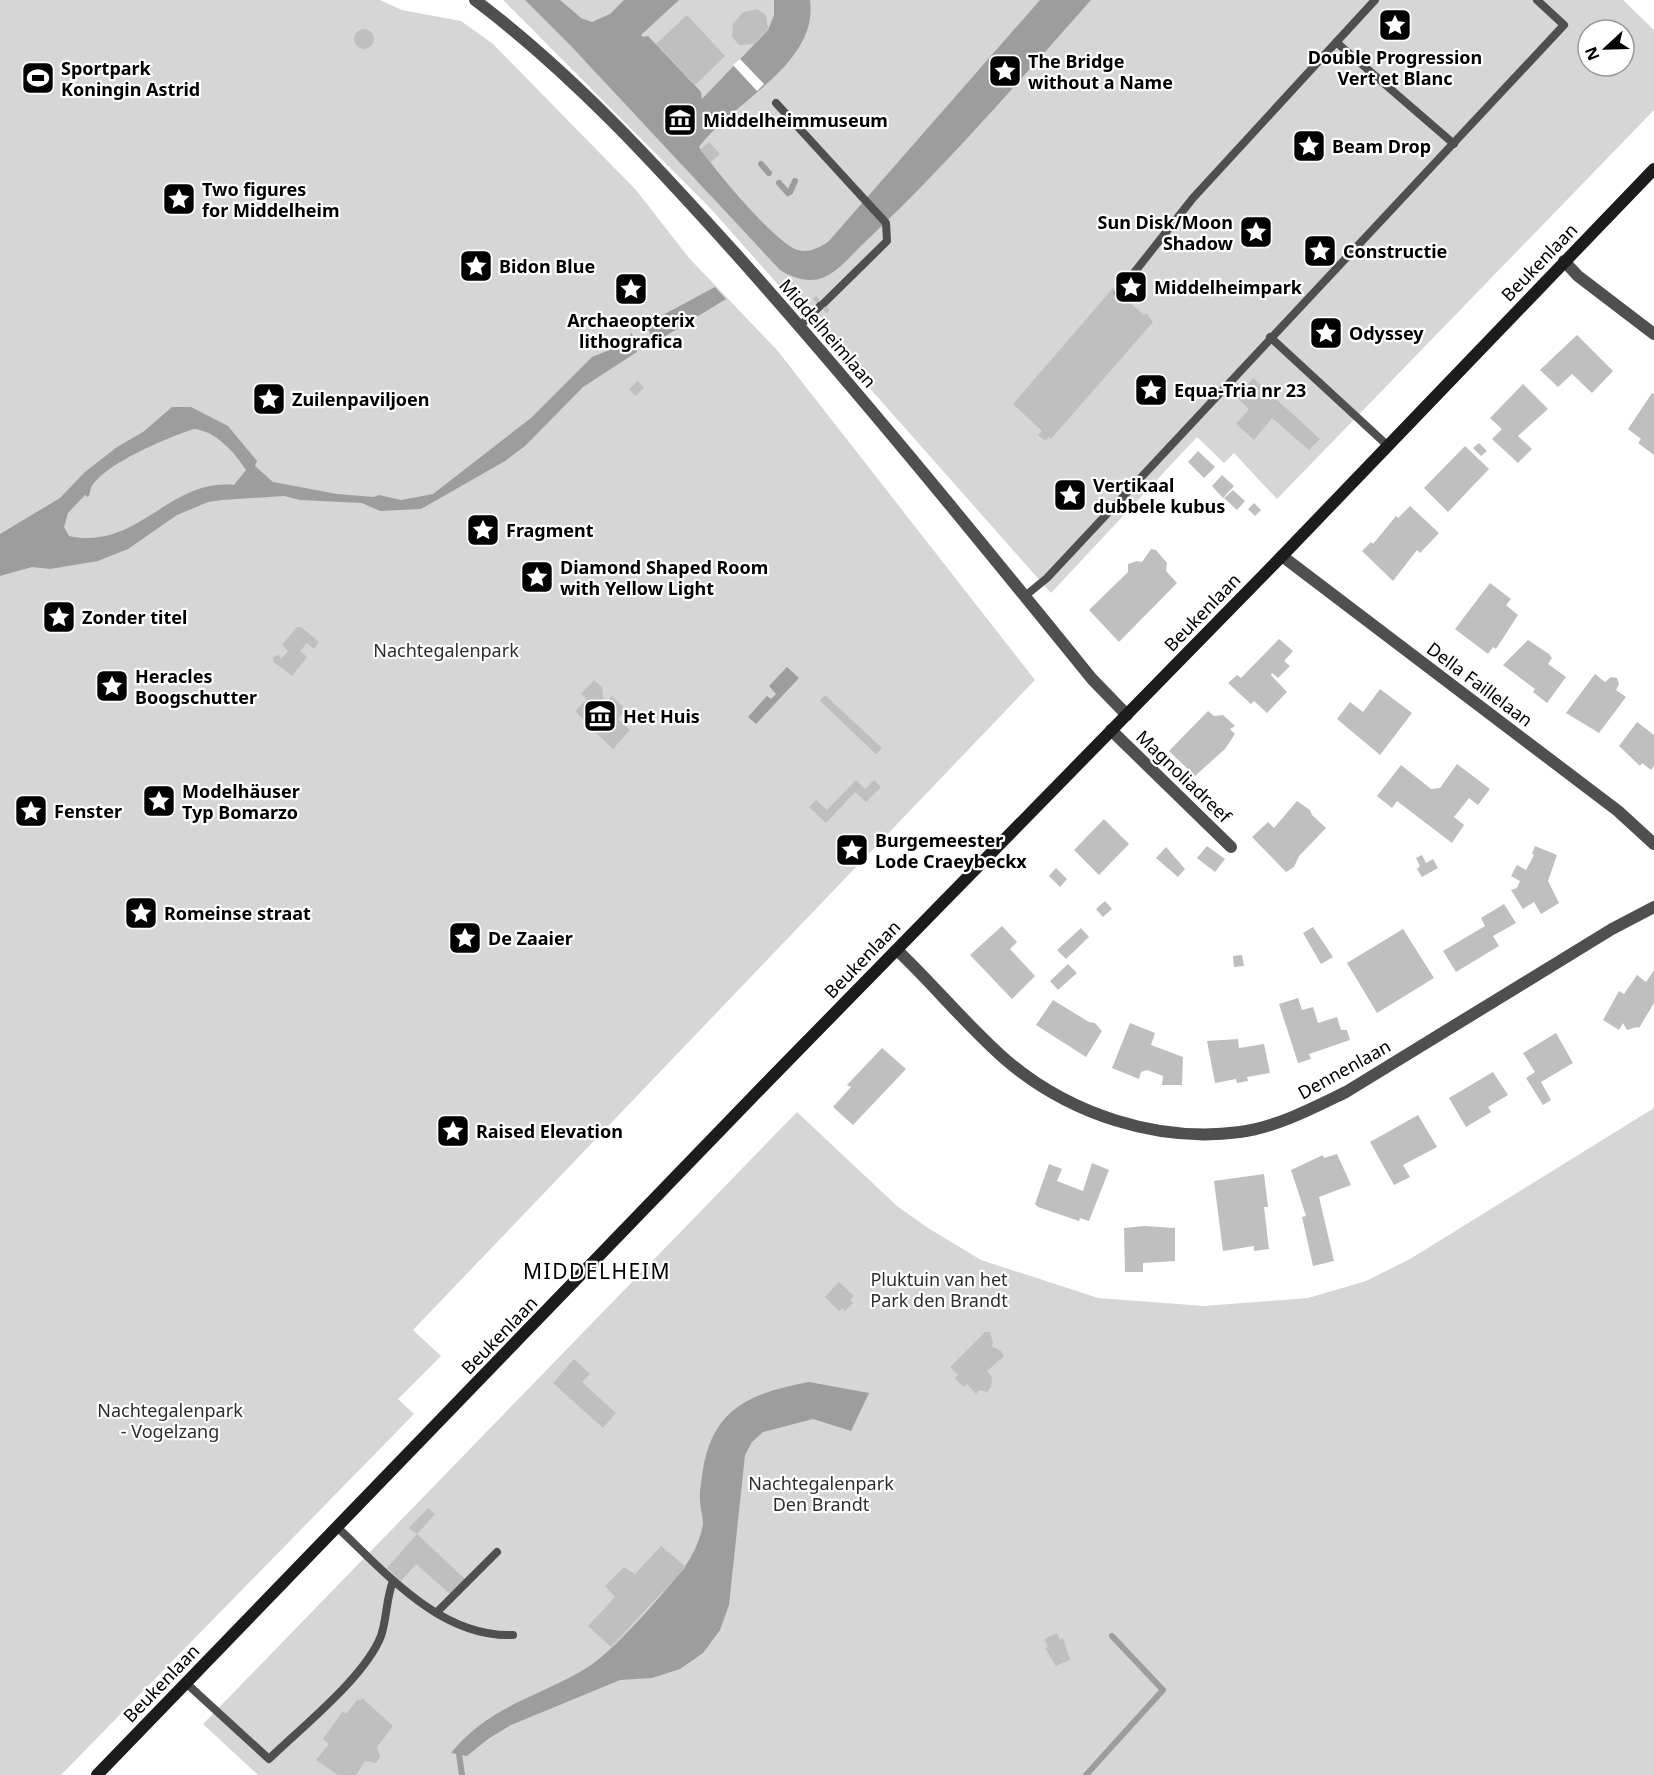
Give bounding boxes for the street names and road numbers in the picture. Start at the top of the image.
street label: Beukenlaan [1496,218,1582,306]
street label: Middelheimlaan [774,274,882,392]
street label: Beukenlaan [1159,568,1245,656]
street label: Della Faillelaan [1422,636,1538,732]
street label: Magnoliadreef [1131,724,1237,828]
street label: Beukenlaan [819,915,905,1003]
street label: Dennenlaan [1293,1034,1395,1104]
street label: Beukenlaan [456,1291,542,1379]
street label: Beukenlaan [118,1639,204,1727]

